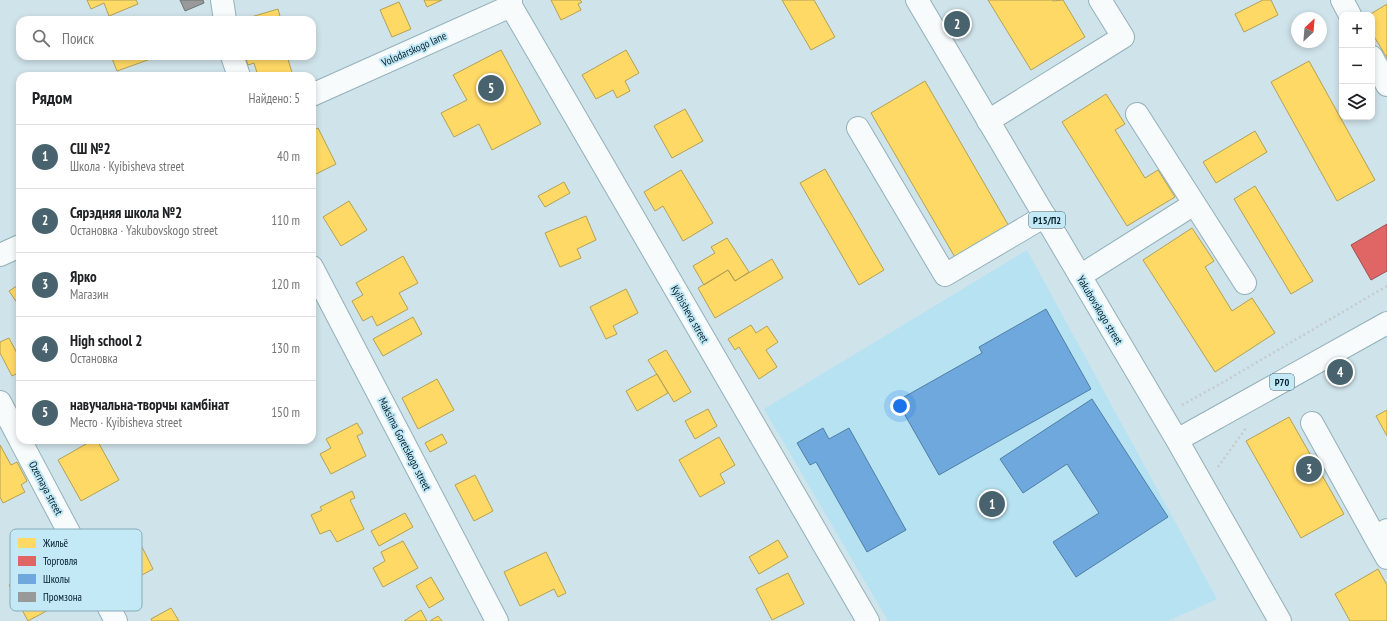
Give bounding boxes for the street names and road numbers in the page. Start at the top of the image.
street label: Volodarskogo lane [378,28,449,70]
road number: Р15/П2 [1029,212,1065,228]
street label: Yakubovskogo street [1074,273,1126,347]
street label: Kyibisheva street [668,283,712,345]
road number: Р70 [1270,374,1294,390]
street label: Maksima Goretskogo street [375,395,435,493]
street label: Ozernaya street [26,459,66,517]

